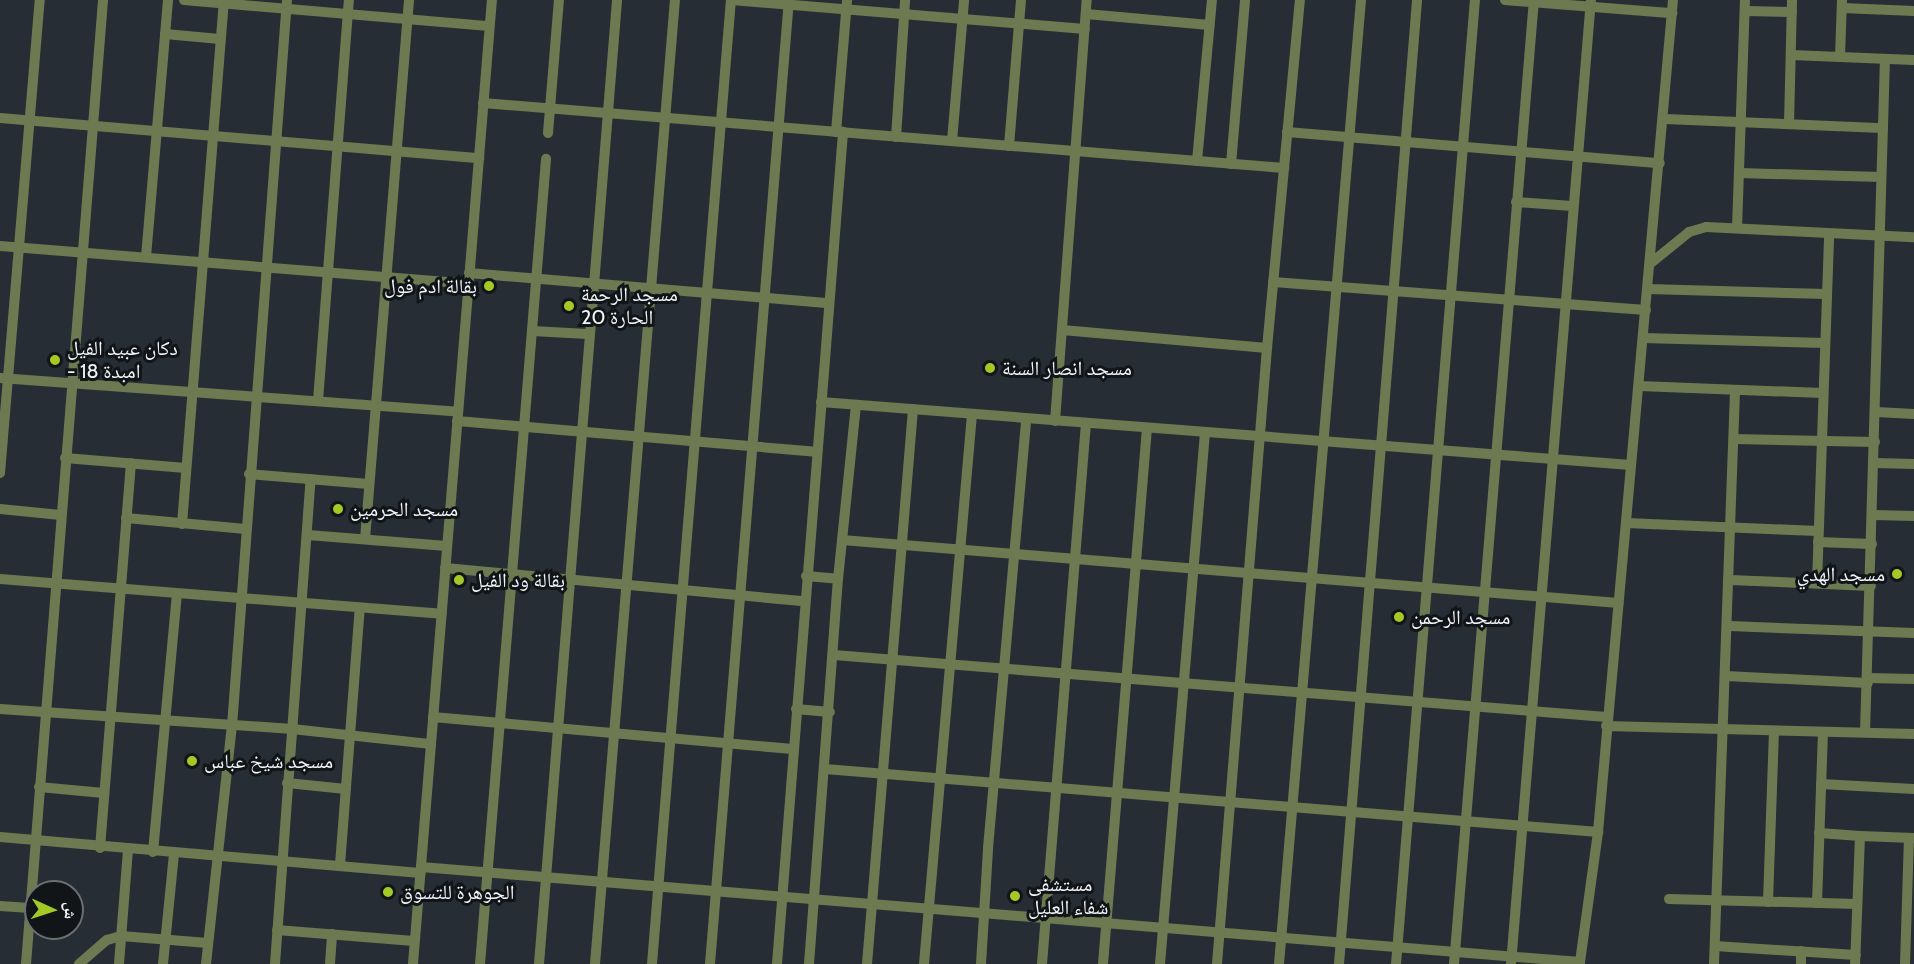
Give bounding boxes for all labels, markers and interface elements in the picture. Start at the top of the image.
place label: بقالة ادم فول [384,274,477,298]
marker: بقالة ادم فول [482,279,496,293]
place label: مسجد الرحمة الحارة 20 [581,282,678,329]
marker: مسجد الرحمة الحارة 20 [562,299,576,313]
place label: دكان عبيد الفيل - امبدة 18 [67,336,178,383]
marker: دكان عبيد الفيل - امبدة 18 [48,353,62,367]
place label: مسجد انصار السنة [1002,356,1132,380]
marker: مسجد انصار السنة [983,361,997,375]
place label: مسجد الحرمين [350,497,458,521]
marker: مسجد الحرمين [331,502,345,516]
place label: مسجد الهدي [1797,562,1885,586]
marker: مسجد الهدي [1890,567,1904,581]
place label: بقالة ود الفيل [471,568,565,592]
marker: بقالة ود الفيل [452,573,466,587]
place label: مسجد الرحمن [1411,605,1510,629]
marker: مسجد الرحمن [1392,610,1406,624]
place label: مسجد شيخ عباس [204,749,333,773]
marker: مسجد شيخ عباس [185,754,199,768]
place label: مستشفى شفاء العليل [1028,873,1108,920]
north arrow [24,880,84,940]
place label: الجوهرة للتسوق [400,880,514,904]
marker: الجوهرة للتسوق [381,885,395,899]
marker: مستشفى شفاء العليل [1006,887,1024,905]
text: ش [61,902,80,920]

